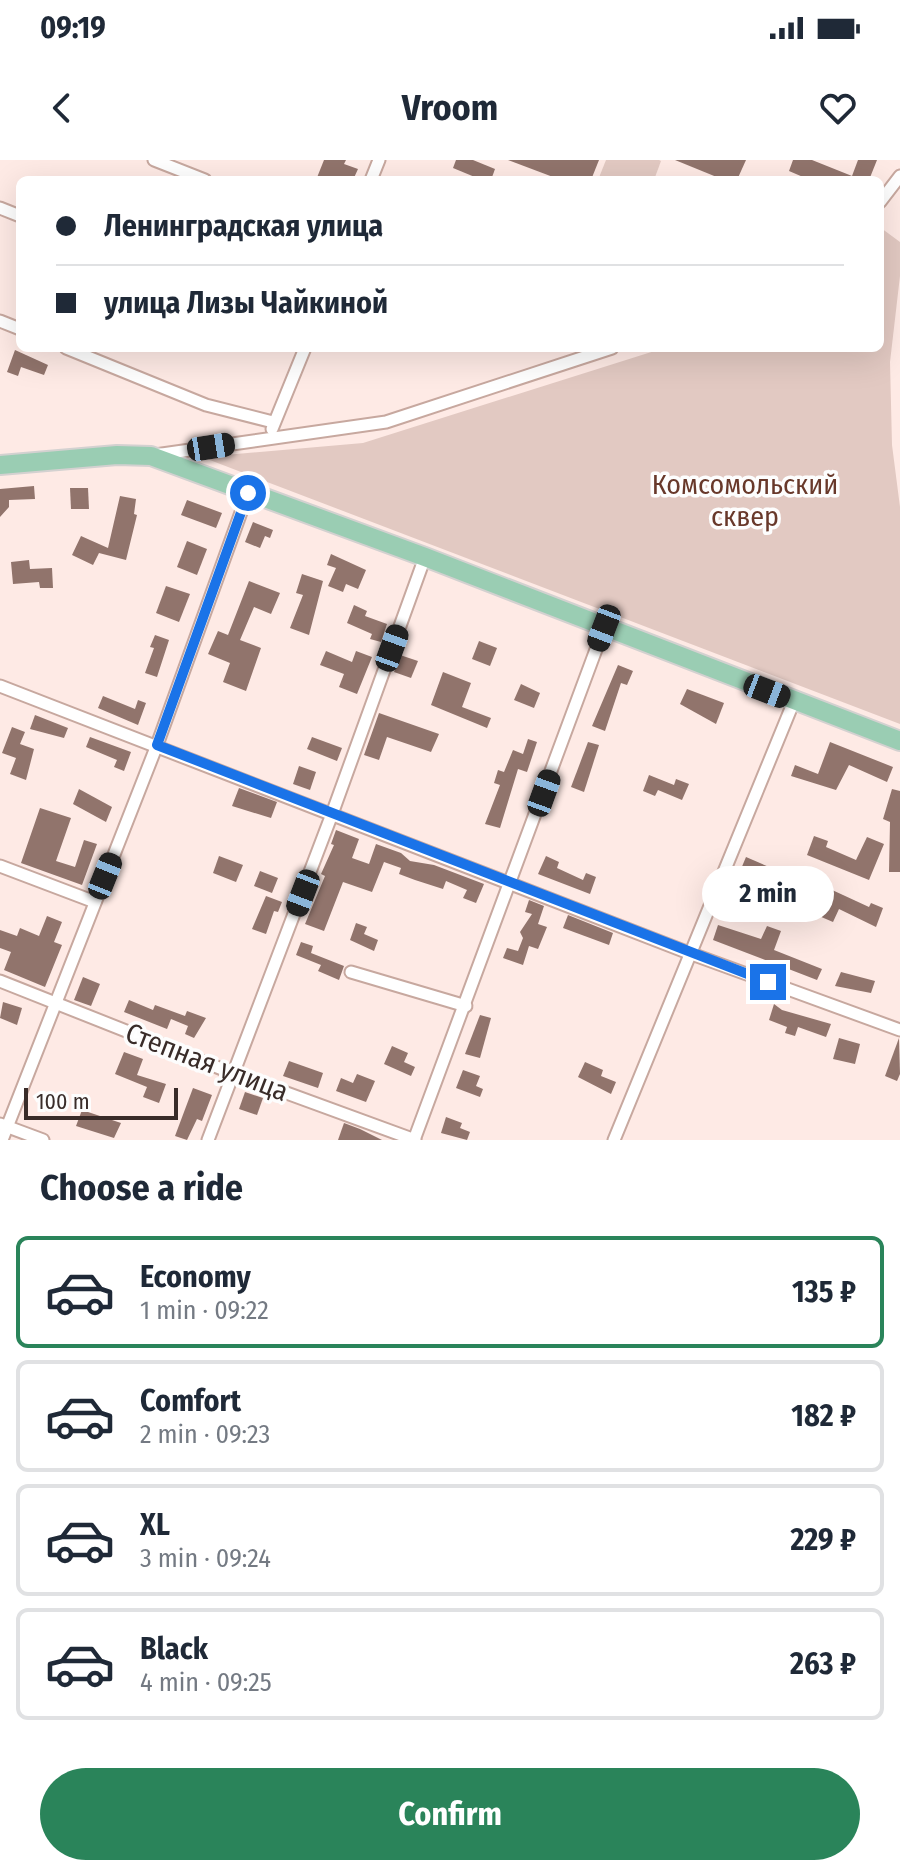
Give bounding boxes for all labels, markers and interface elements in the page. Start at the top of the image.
text: 09:19 [40,10,106,46]
icon: back [40,86,84,130]
text: Vroom [402,86,498,130]
icon: heart [816,86,860,130]
text: Ленинградская улица [104,208,383,244]
text: улица Лизы Чайкиной [104,285,388,321]
car [185,431,237,463]
park label: Комсомольский сквер [652,468,838,533]
route start [230,475,266,511]
car [584,601,624,655]
car [373,621,411,675]
car [740,671,794,711]
car [525,766,563,820]
car [85,849,125,903]
car [283,866,323,920]
callout: 2 min [702,866,834,922]
text: 2 min [739,878,797,909]
route end [750,964,786,1000]
street label: Степная улица [121,1016,293,1108]
scale bar [24,1084,178,1120]
text: 100 m [36,1088,90,1115]
text: Choose a ride [40,1166,243,1210]
icon: car [44,1256,116,1328]
text: Economy [140,1259,251,1295]
text: 135 ₽ [792,1274,856,1310]
text: 1 min · 09:22 [140,1295,269,1326]
icon: car [44,1380,116,1452]
text: Comfort [140,1383,241,1419]
text: 182 ₽ [791,1398,856,1434]
text: 2 min · 09:23 [140,1419,270,1450]
icon: car [44,1504,116,1576]
text: XL [140,1507,170,1543]
text: 229 ₽ [790,1522,856,1558]
text: 3 min · 09:24 [140,1543,271,1574]
icon: car [44,1628,116,1700]
text: Black [140,1631,208,1667]
text: 263 ₽ [790,1646,856,1682]
text: 4 min · 09:25 [140,1667,272,1698]
button: Confirm [40,1768,860,1860]

